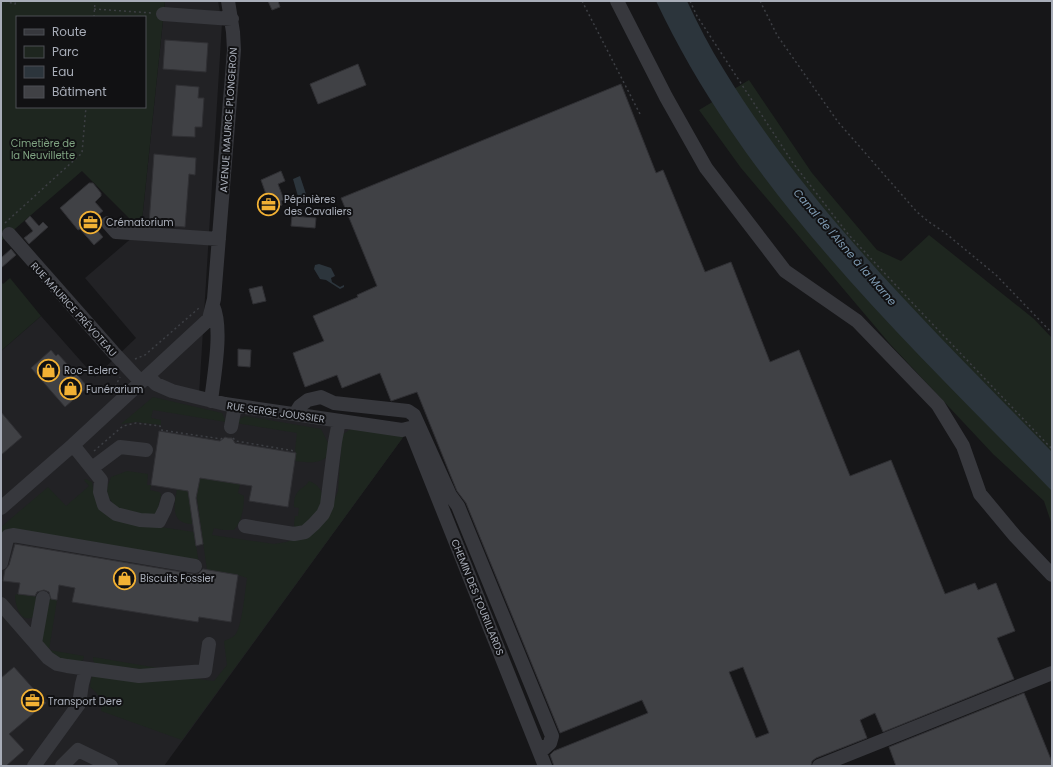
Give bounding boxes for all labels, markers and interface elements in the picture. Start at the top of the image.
legend [16,16,146,108]
text: Route [52,23,86,40]
text: Parc [52,43,79,60]
street label: AVENUE MAURICE PLONGERON [216,47,241,193]
text: Eau [52,63,74,80]
text: Bâtiment [52,83,107,100]
park label: Cimetière de la Neuvillette [11,136,75,163]
water label: Canal de l'Aisne à la Marne [790,185,900,309]
office icon: Pépinières des Cavaliers [255,192,281,218]
place label: Pépinières des Cavaliers [284,192,352,219]
office icon: Crématorium [77,209,103,235]
place label: Crématorium [106,215,174,230]
street label: RUE MAURICE PRÉVOTEAU [27,259,120,360]
shop icon: Roc-Eclerc [35,357,61,383]
place label: Roc-Eclerc [64,363,118,378]
shop icon: Funérarium [58,376,84,402]
place label: Funérarium [86,382,143,397]
street label: RUE SERGE JOUSSIER [226,398,326,427]
street label: CHEMIN DES TOURILLARDS [447,537,508,658]
shop icon: Biscuits Fossier [112,565,138,591]
place label: Biscuits Fossier [140,571,215,586]
office icon: Transport Dere [19,688,45,714]
place label: Transport Dere [48,694,122,709]

